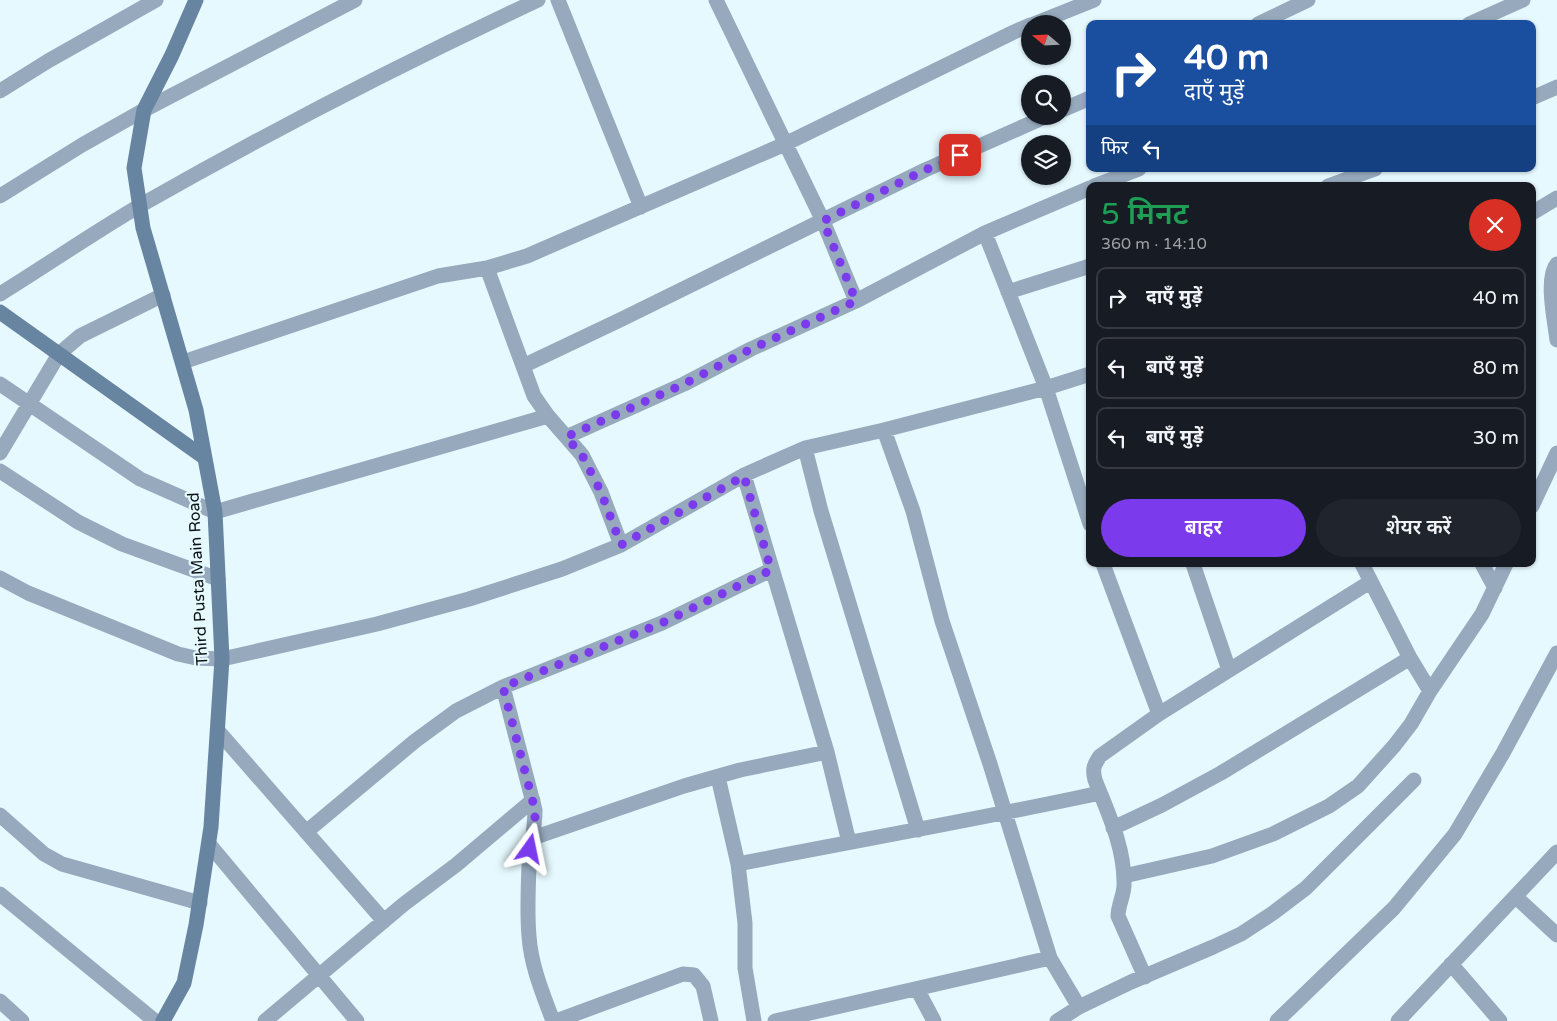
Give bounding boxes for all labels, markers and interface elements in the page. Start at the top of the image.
north arrow [1021,15,1071,65]
map controls [1021,15,1071,185]
text: 40 m [1184,37,1269,79]
icon: right [1101,40,1166,105]
button: search [1021,75,1071,125]
text: दाएँ मुड़ें [1184,79,1244,105]
pin [939,134,981,176]
button: layers [1021,135,1071,185]
icon: left [1138,135,1166,163]
text: फिर [1101,137,1128,159]
icon: arrive [946,141,974,169]
text: 5 मिनट [1101,196,1189,233]
button: close [1469,199,1521,251]
text: 360 m · 14:10 [1101,234,1207,254]
icon: right [1103,284,1131,312]
text: दाएँ मुड़ें [1146,286,1202,308]
text: 40 m [1473,287,1519,309]
icon: left [1103,354,1131,382]
text: बाएँ मुड़ें [1146,356,1203,378]
text: 80 m [1473,357,1519,379]
icon: left [1103,424,1131,452]
text: बाएँ मुड़ें [1146,426,1203,448]
text: 30 m [1473,427,1519,449]
street label: Third Pusta Main Road [183,492,213,666]
button: बाहर [1101,499,1306,557]
button: शेयर करें [1316,499,1521,557]
position arrow [503,822,555,874]

